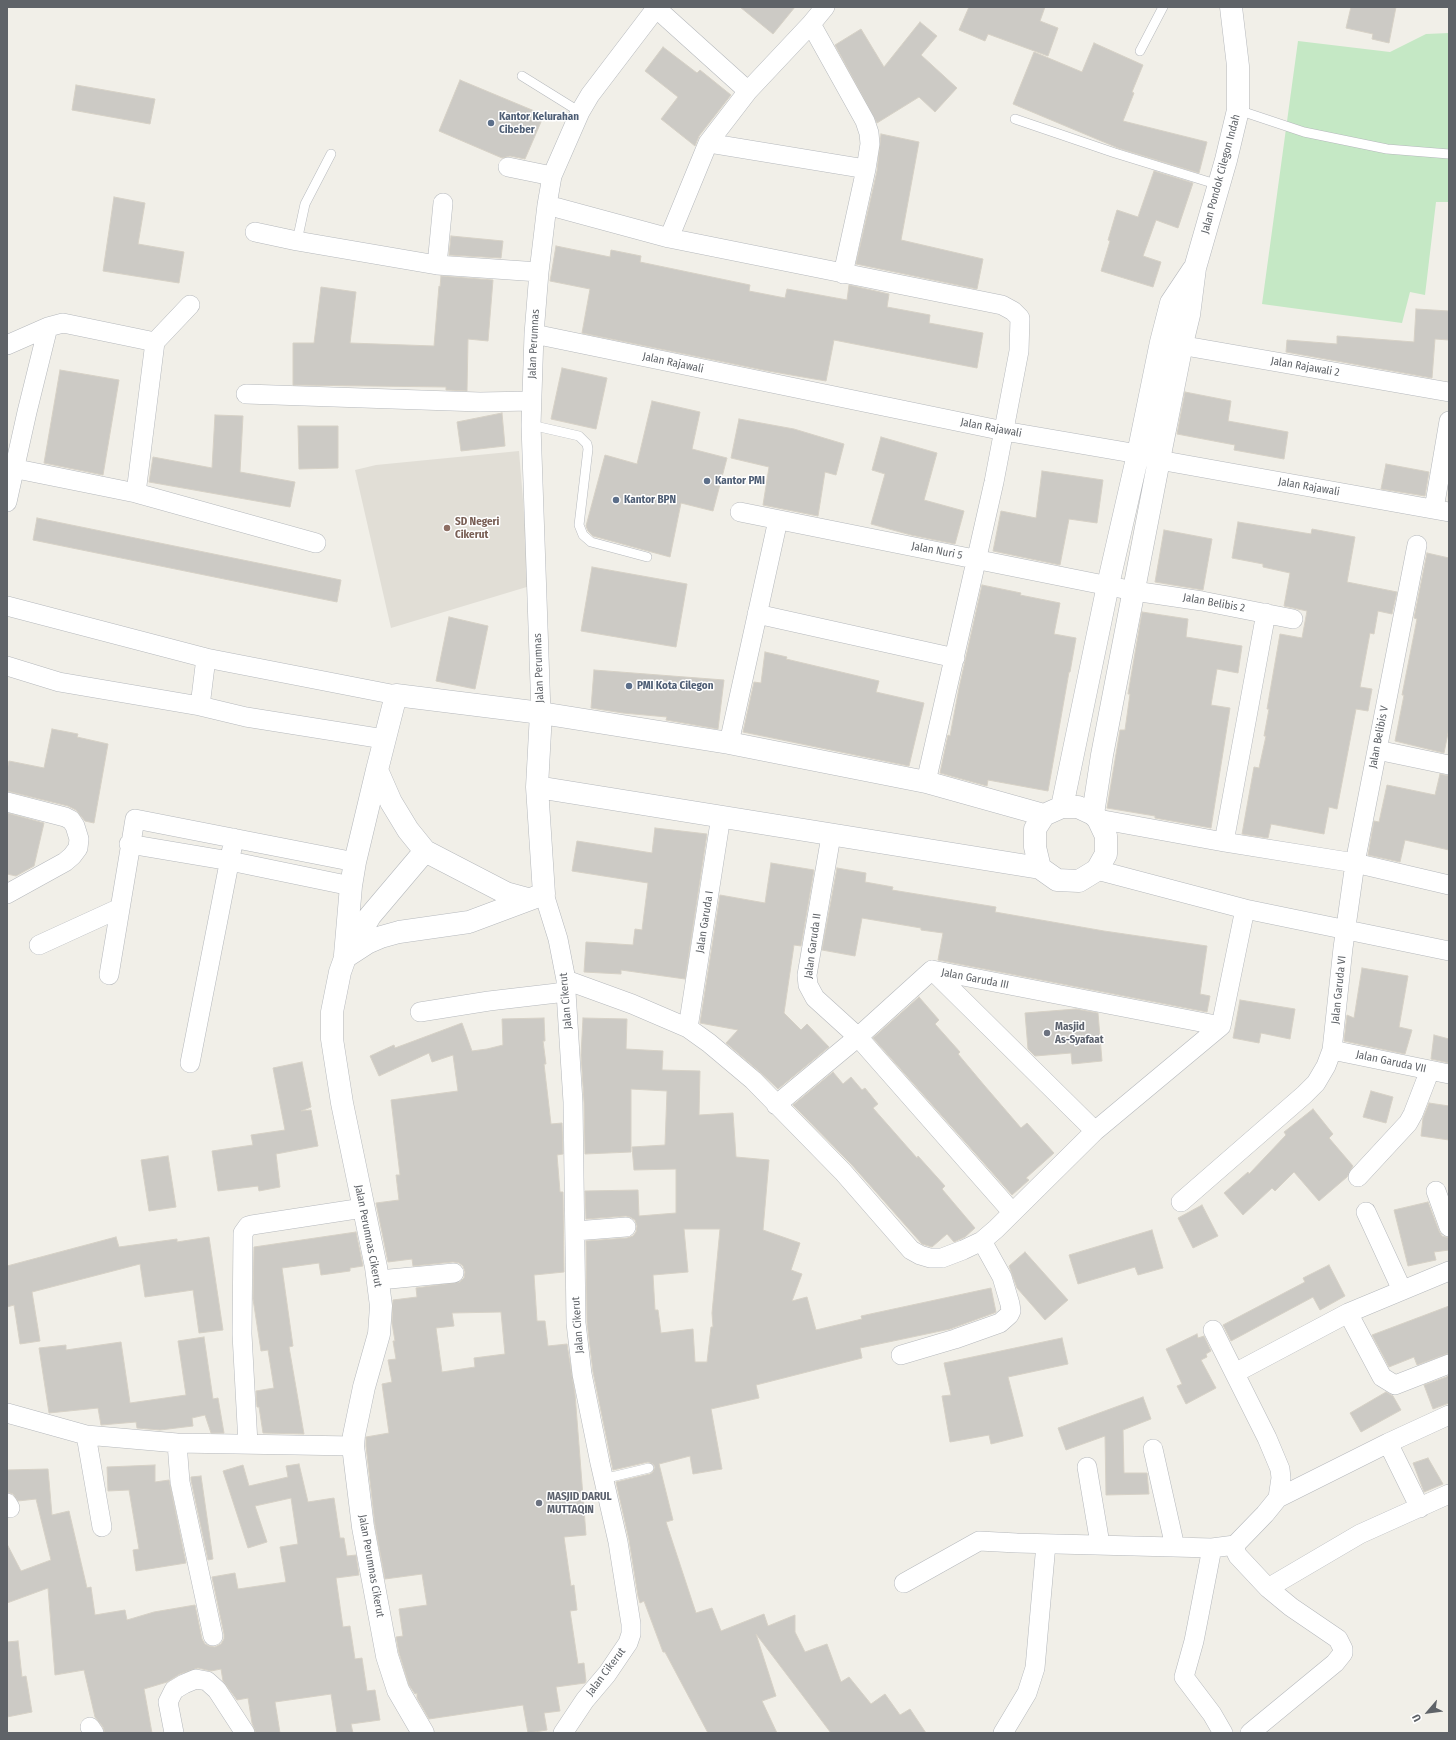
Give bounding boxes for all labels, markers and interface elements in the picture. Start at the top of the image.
place label: Kantor Kelurahan Cibeber [499,110,579,136]
street label: Jalan Pondok Cilegon Indah [1199,113,1243,235]
marker: Kantor Kelurahan Cibeber [486,118,496,128]
street label: Jalan Perumnas [526,309,542,379]
street label: Jalan Rajawali [641,350,705,376]
street label: Jalan Rajawali 2 [1270,354,1340,380]
street label: Jalan Rajawali [959,416,1023,440]
place label: Kantor PMI [715,474,765,488]
street label: Jalan Rajawali [1277,475,1341,499]
marker: Kantor PMI [702,476,712,486]
place label: Kantor BPN [624,493,676,507]
marker: Kantor BPN [611,495,621,505]
place label: SD Negeri Cikerut [455,515,499,541]
marker: SD Negeri Cikerut [442,523,452,533]
street label: Jalan Nuri 5 [910,540,964,562]
street label: Jalan Belibis 2 [1182,591,1246,615]
street label: Jalan Perumnas [531,633,547,703]
place label: PMI Kota Cilegon [637,679,713,693]
marker: PMI Kota Cilegon [624,681,634,691]
street label: Jalan Belibis V [1366,705,1392,769]
street label: Jalan Garuda I [694,890,716,954]
street label: Jalan Garuda II [802,912,824,980]
street label: Jalan Garuda VI [1329,955,1349,1025]
street label: Jalan Garuda III [940,966,1010,992]
street label: Jalan Cikerut [557,972,575,1030]
place label: Masjid As-Syafaat [1055,1020,1104,1046]
marker: Masjid As-Syafaat [1042,1028,1052,1038]
street label: Jalan Garuda VII [1355,1048,1427,1076]
street label: Jalan Perumnas Cikerut [352,1184,384,1288]
street label: Jalan Cikerut [569,1296,587,1354]
place label: MASJID DARUL MUTTAQIN [547,1490,612,1516]
marker: MASJID DARUL MUTTAQIN [534,1498,544,1508]
street label: Jalan Perumnas Cikerut [355,1514,387,1618]
street label: Jalan Cikerut [584,1645,628,1699]
north arrow [1408,1692,1448,1732]
text: U [1410,1712,1424,1724]

